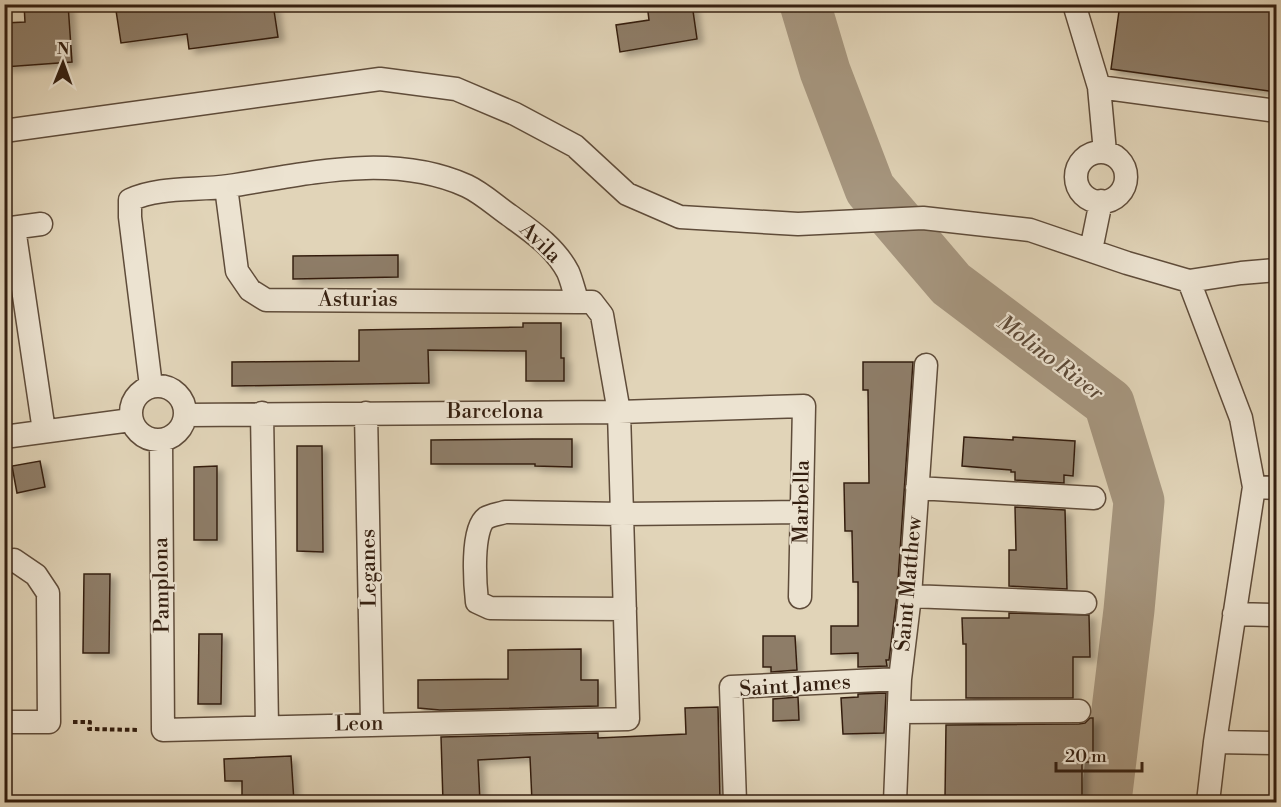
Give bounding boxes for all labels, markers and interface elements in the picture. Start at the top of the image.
north arrow [33,33,93,93]
text: N [57,39,70,59]
street label: Avila [513,216,566,269]
street label: Asturias [317,287,398,313]
water label: Molino River [991,309,1109,407]
street label: Barcelona [446,399,544,425]
street label: Marbella [788,460,816,544]
street label: Saint Matthew [890,515,928,653]
street label: Leganes [355,529,383,607]
street label: Pamplona [148,537,176,633]
street label: Saint James [738,669,852,703]
street label: Leon [334,711,384,737]
scale bar [1056,735,1142,773]
text: 20 m [1065,745,1107,768]

